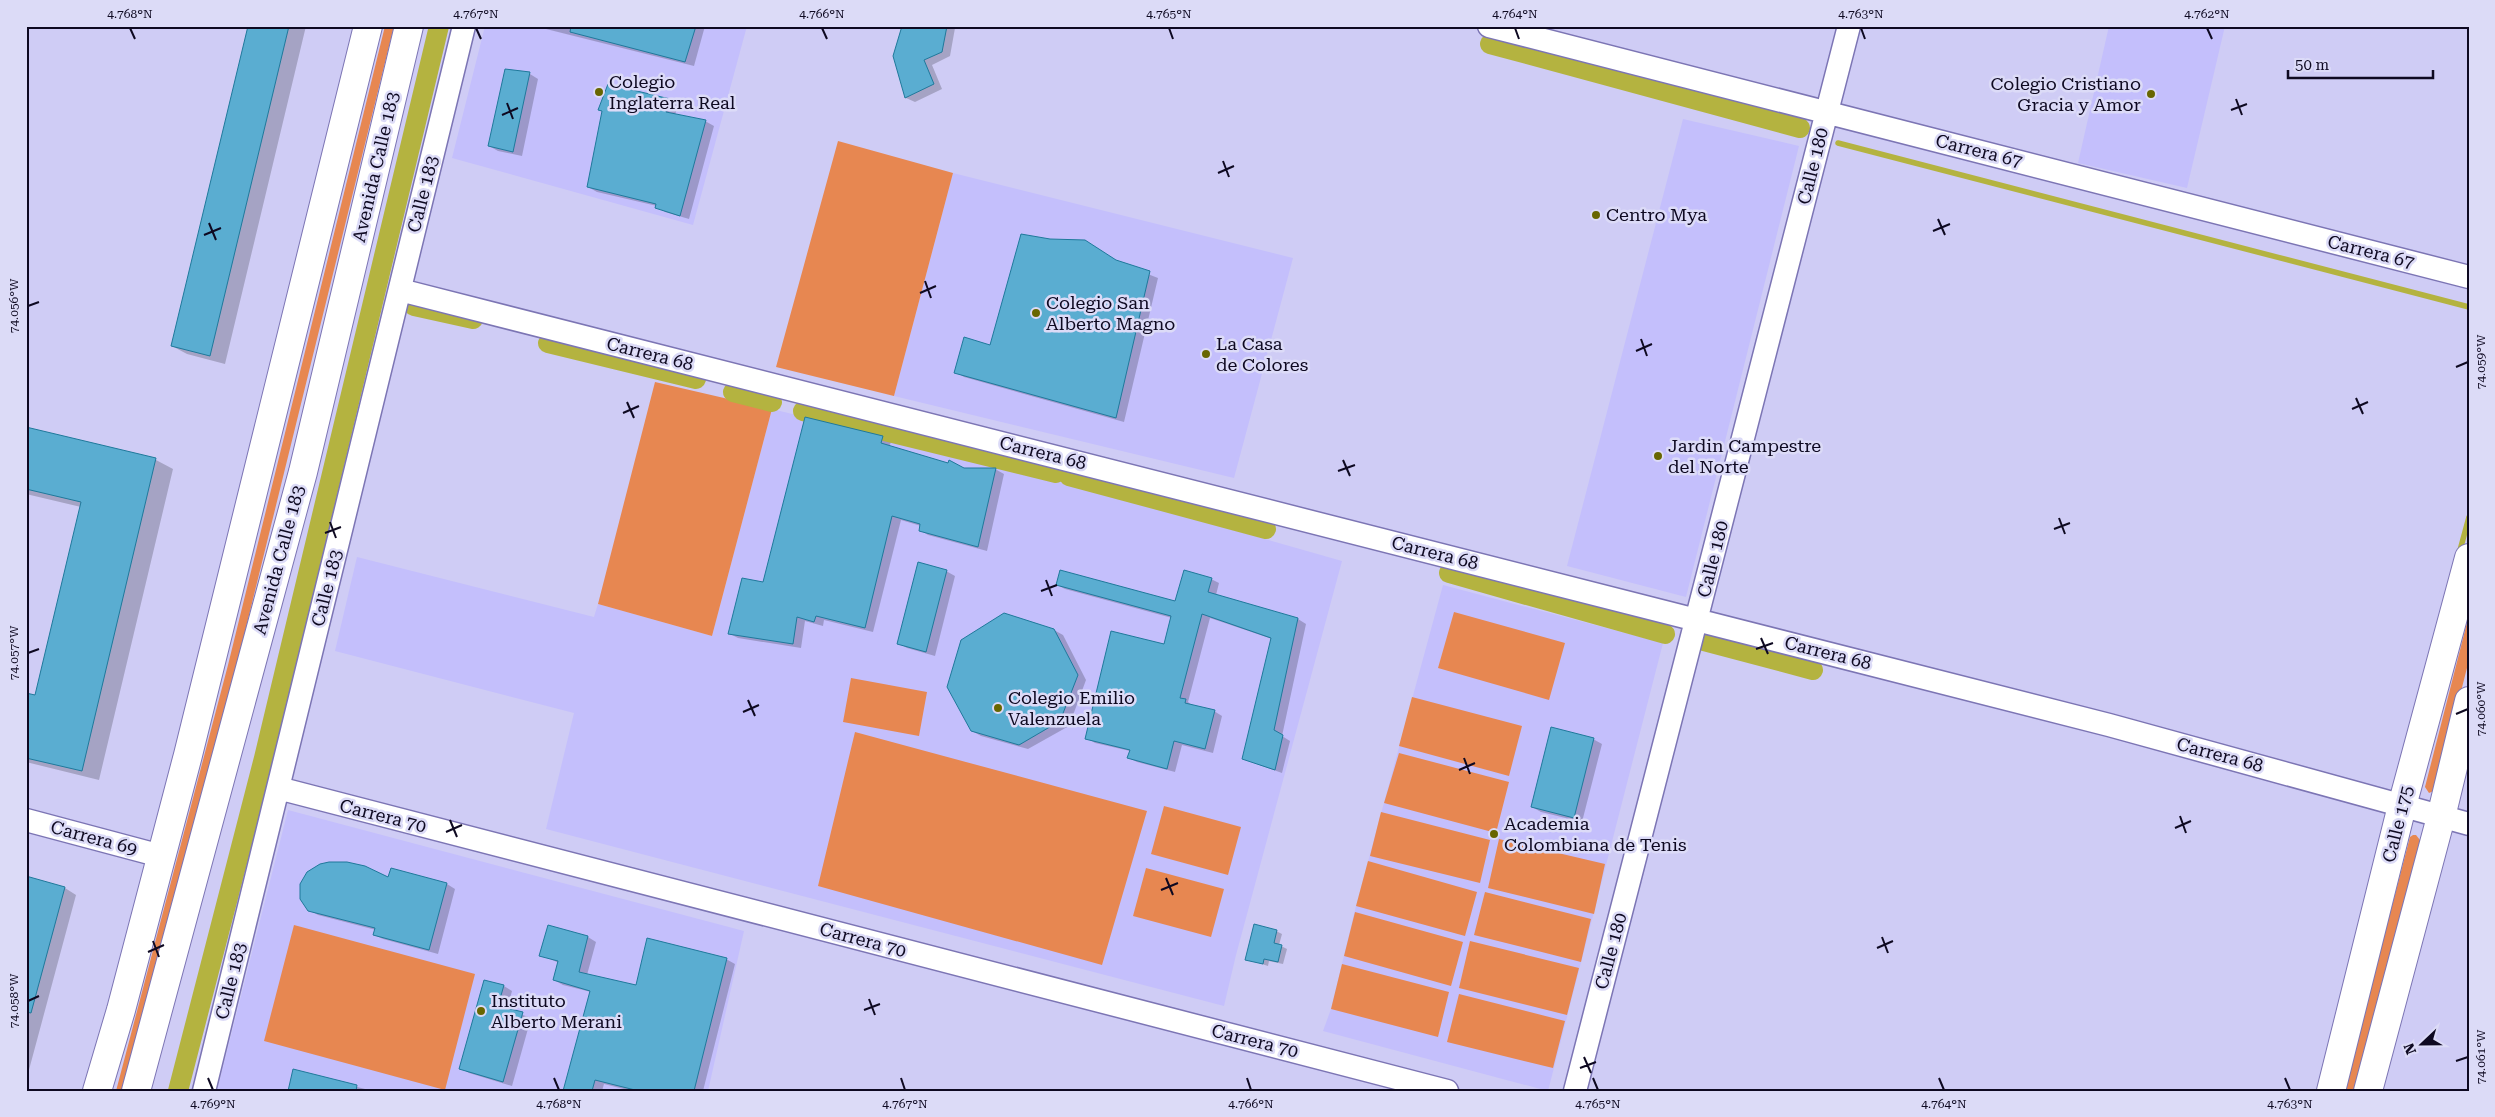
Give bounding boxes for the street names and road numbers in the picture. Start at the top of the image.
street label: Avenida Calle 183 [348,90,403,244]
street label: Calle 180 [1793,125,1832,206]
street label: Carrera 67 [1933,130,2025,171]
street label: Calle 183 [403,153,442,234]
street label: Carrera 67 [2325,231,2417,272]
street label: Carrera 68 [604,333,696,374]
street label: Carrera 68 [997,432,1089,473]
street label: Avenida Calle 183 [248,483,309,637]
street label: Calle 180 [1693,518,1732,599]
street label: Carrera 68 [1389,532,1481,573]
street label: Calle 183 [307,547,346,628]
street label: Carrera 68 [1782,632,1874,673]
street label: Carrera 68 [2174,733,2266,776]
street label: Calle 175 [2378,783,2417,864]
street label: Carrera 70 [337,795,429,836]
street label: Carrera 69 [48,816,140,859]
street label: Calle 180 [1590,910,1631,991]
street label: Carrera 70 [817,918,909,961]
street label: Calle 183 [211,940,250,1021]
street label: Carrera 70 [1209,1020,1301,1061]

